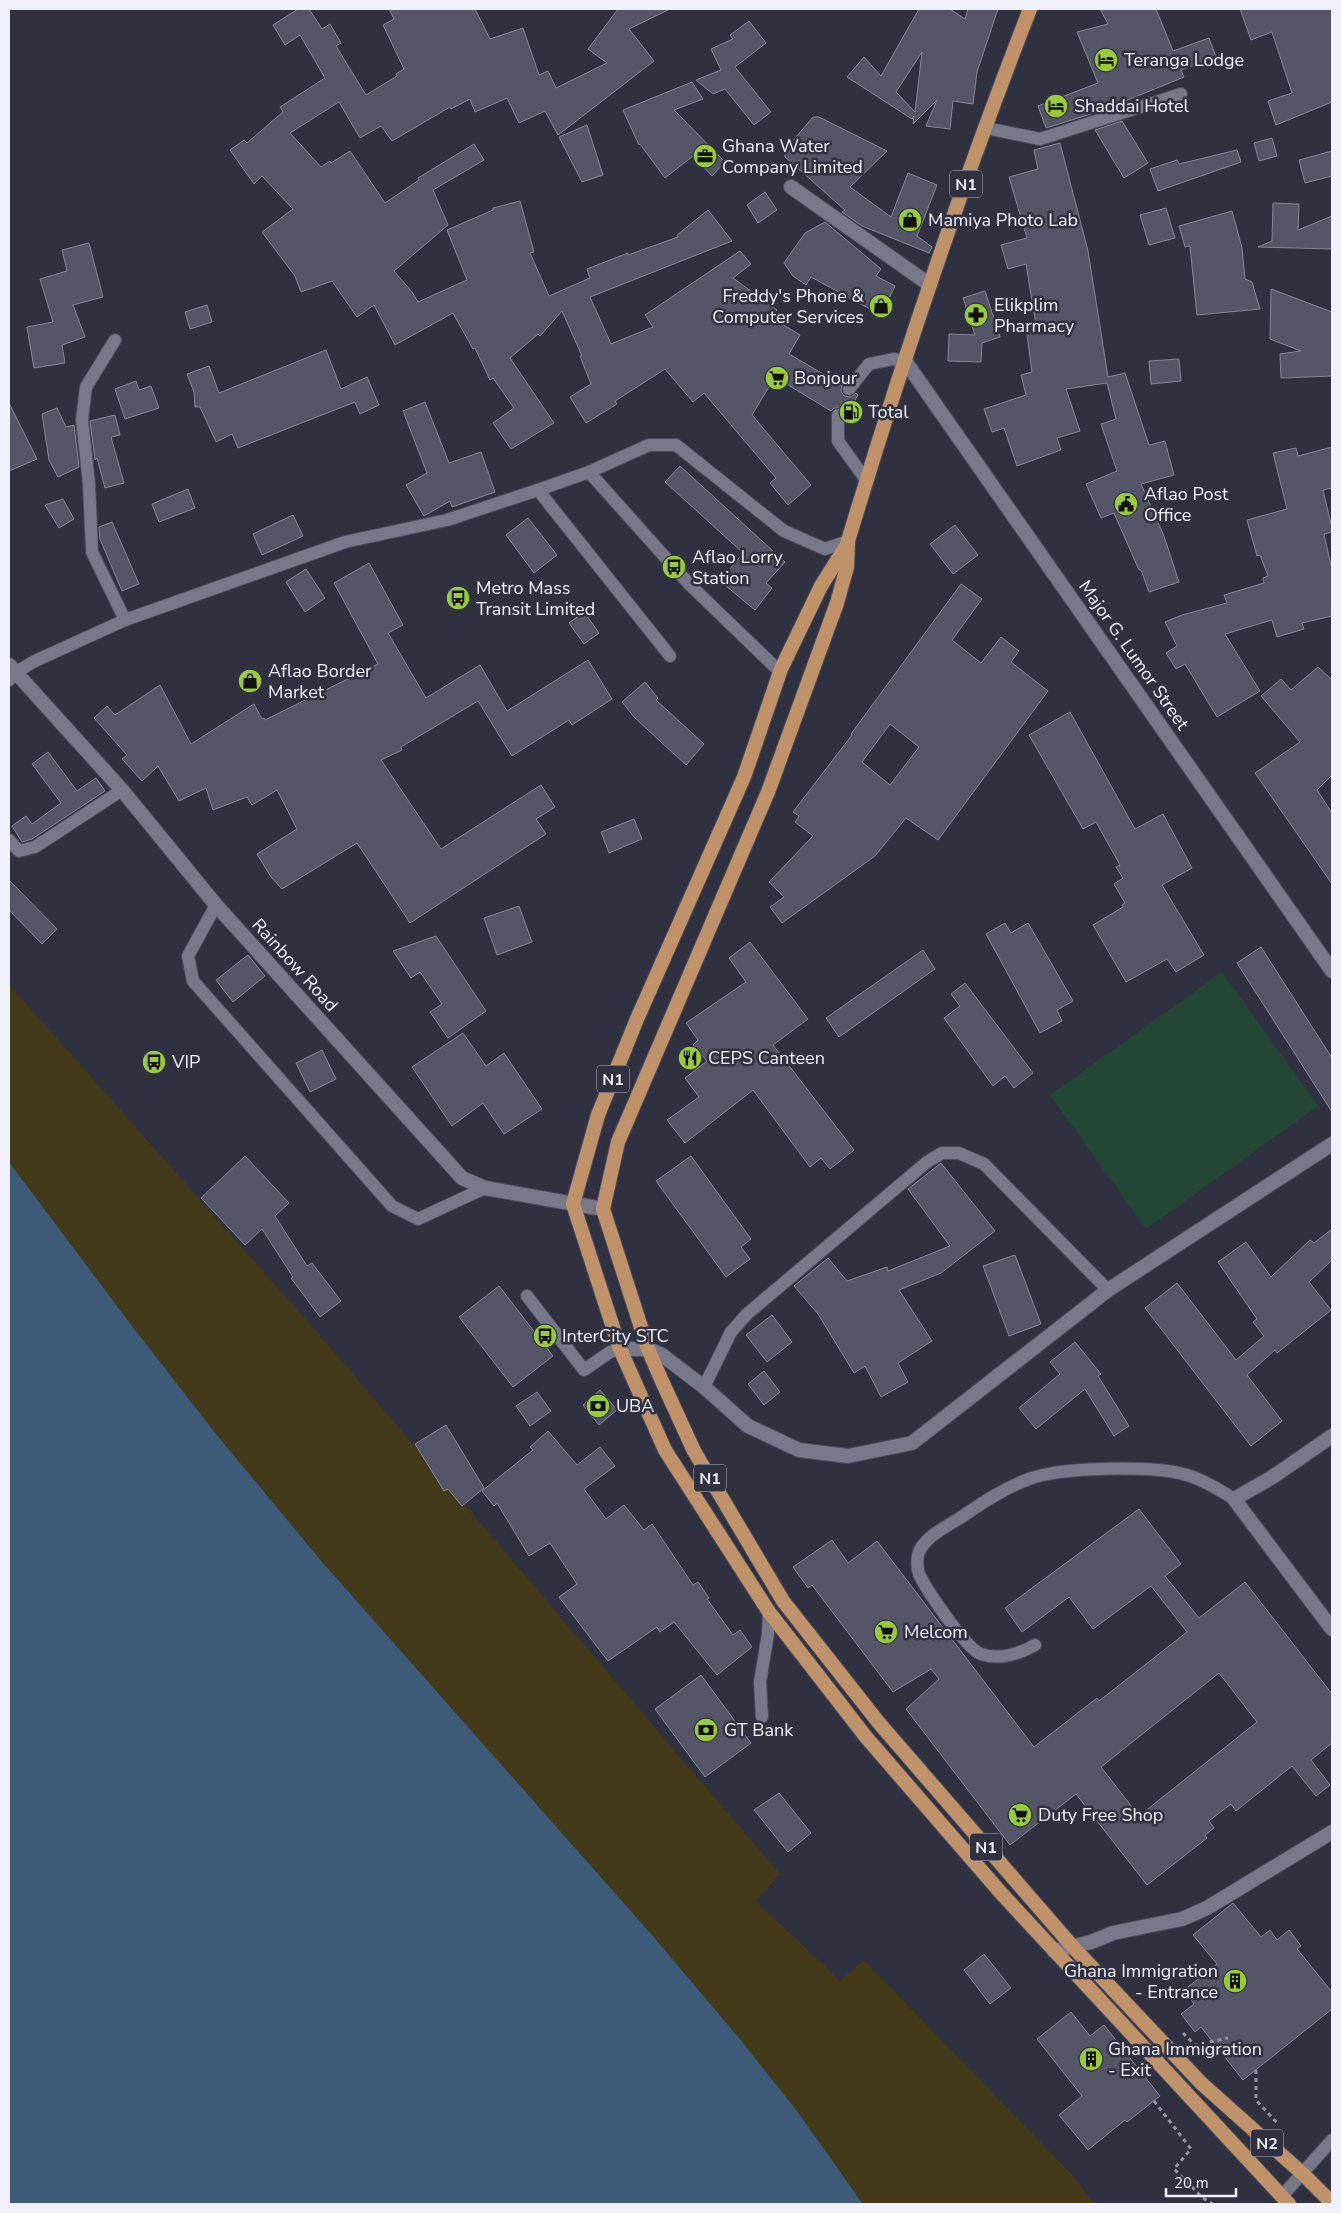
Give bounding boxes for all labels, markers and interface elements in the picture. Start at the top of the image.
hotel icon: Teranga Lodge [1093,47,1119,73]
place label: Teranga Lodge [1124,48,1244,72]
hotel icon: Shaddai Hotel [1043,93,1069,119]
place label: Shaddai Hotel [1074,94,1190,118]
place label: Ghana Water Company Limited [722,134,863,179]
office icon: Ghana Water Company Limited [692,143,718,169]
road number: N1 [950,170,982,198]
shop icon: Mamiya Photo Lab [897,207,923,233]
place label: Mamiya Photo Lab [928,208,1078,232]
place label: Freddy's Phone & Computer Services [712,284,865,329]
shop icon: Freddy's Phone & Computer Services [868,293,894,319]
place label: Elikplim Pharmacy [994,293,1075,338]
pharmacy icon: Elikplim Pharmacy [963,302,989,328]
supermarket icon: Bonjour [764,365,790,391]
place label: Bonjour [794,366,858,390]
fuel station icon: Total [838,399,864,425]
place label: Total [868,400,909,424]
place label: Aflao Post Office [1144,482,1229,527]
public building icon: Aflao Post Office [1113,491,1139,517]
place label: Aflao Lorry Station [692,545,784,590]
bus stop icon: Aflao Lorry Station [661,554,687,580]
street label: Major G. Lumor Street [1073,575,1195,735]
place label: Metro Mass Transit Limited [476,576,595,621]
bus stop icon: Metro Mass Transit Limited [445,585,471,611]
place label: Aflao Border Market [268,659,372,704]
shop icon: Aflao Border Market [237,668,263,694]
street label: Rainbow Road [247,913,343,1017]
restaurant icon: CEPS Canteen [677,1045,703,1071]
place label: CEPS Canteen [708,1046,825,1070]
bus stop icon: VIP [141,1049,167,1075]
place label: VIP [171,1050,200,1074]
road number: N1 [597,1066,629,1092]
bus stop icon: InterCity STC [532,1323,558,1349]
place label: InterCity STC [562,1324,669,1348]
bank icon: UBA [585,1393,611,1419]
place label: UBA [616,1394,654,1418]
road number: N1 [694,1465,726,1492]
supermarket icon: Melcom [873,1619,899,1645]
place label: Melcom [904,1620,968,1644]
bank icon: GT Bank [693,1717,719,1743]
place label: GT Bank [724,1718,794,1742]
supermarket icon: Duty Free Shop [1007,1802,1033,1828]
place label: Duty Free Shop [1038,1803,1163,1827]
road number: N1 [970,1834,1002,1860]
place label: Ghana Immigration - Entrance [1064,1959,1218,2004]
building icon: Ghana Immigration - Entrance [1222,1968,1248,1994]
place label: Ghana Immigration - Exit [1108,2037,1262,2082]
building icon: Ghana Immigration - Exit [1078,2046,1104,2072]
road number: N2 [1251,2130,1283,2156]
scale bar [1166,2166,1236,2198]
text: 20 m [1174,2173,1209,2193]

